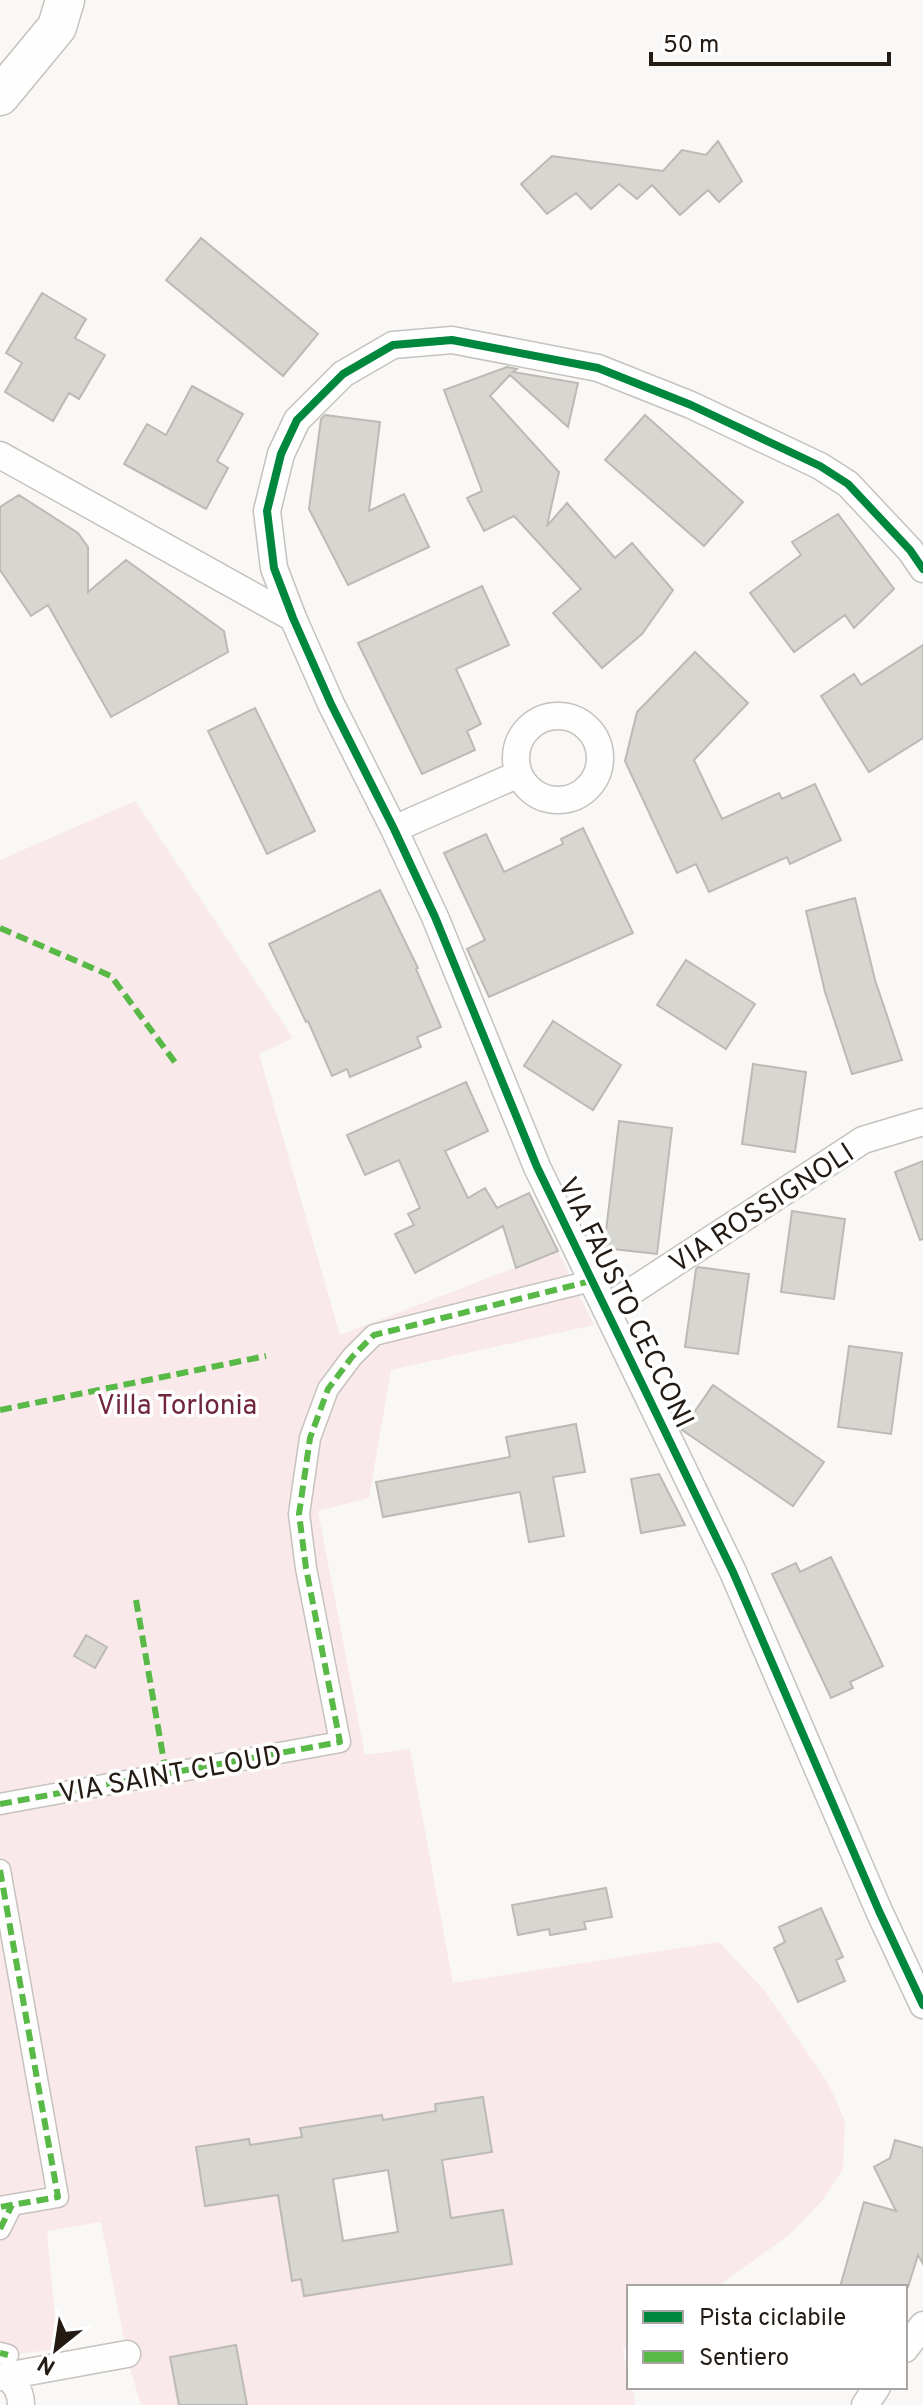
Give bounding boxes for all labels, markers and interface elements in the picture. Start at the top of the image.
scale bar [651,16,889,66]
text: 50 m [663,31,719,61]
street label: VIA ROSSIGNOLI [663,1136,862,1283]
street label: VIA FAUSTO CECCONI [548,1172,701,1435]
park label: Villa Torlonia [97,1389,257,1425]
street label: VIA SAINT CLOUD [56,1739,285,1813]
legend [627,2285,907,2389]
text: Pista ciclabile [699,2304,846,2334]
north arrow [16,2309,96,2389]
text: Sentiero [699,2344,789,2374]
text: N [34,2349,61,2380]

